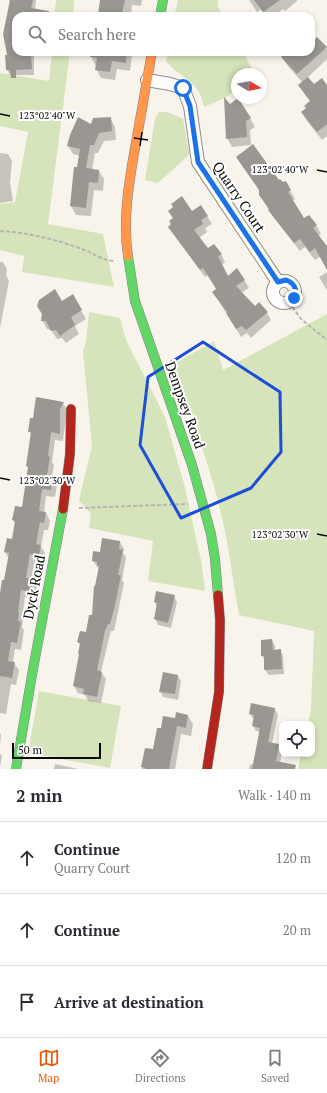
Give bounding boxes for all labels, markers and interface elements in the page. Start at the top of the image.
search box [12,12,315,56]
icon: search [26,23,48,45]
text: Search here [58,24,136,44]
north arrow [231,68,267,104]
route start [174,79,192,97]
text: 123°02'40"W [19,109,76,122]
street label: Quarry Court [209,157,271,237]
text: 123°02'40"W [252,163,309,176]
route end [285,289,303,307]
street label: Dempsey Road [161,359,210,451]
text: 123°02'30"W [19,474,76,487]
text: 123°02'30"W [252,528,309,541]
street label: Dyck Road [18,553,49,621]
map controls [279,721,315,757]
button: locate [279,721,315,757]
scale bar [12,741,101,760]
text: 50 m [18,743,42,757]
text: 2 min [16,784,63,807]
text: Walk · 140 m [238,786,311,804]
text: Continue [54,839,120,859]
icon: ahead [16,847,38,869]
text: 120 m [276,849,311,867]
text: Quarry Court [54,859,130,877]
icon: ahead [16,919,38,941]
text: Continue [54,920,120,940]
text: 20 m [283,921,311,939]
icon: arrive [16,991,38,1013]
text: Arrive at destination [54,992,204,1012]
tab: Map [38,1047,60,1085]
tab: Directions [135,1047,186,1085]
tab: Saved [261,1047,289,1085]

